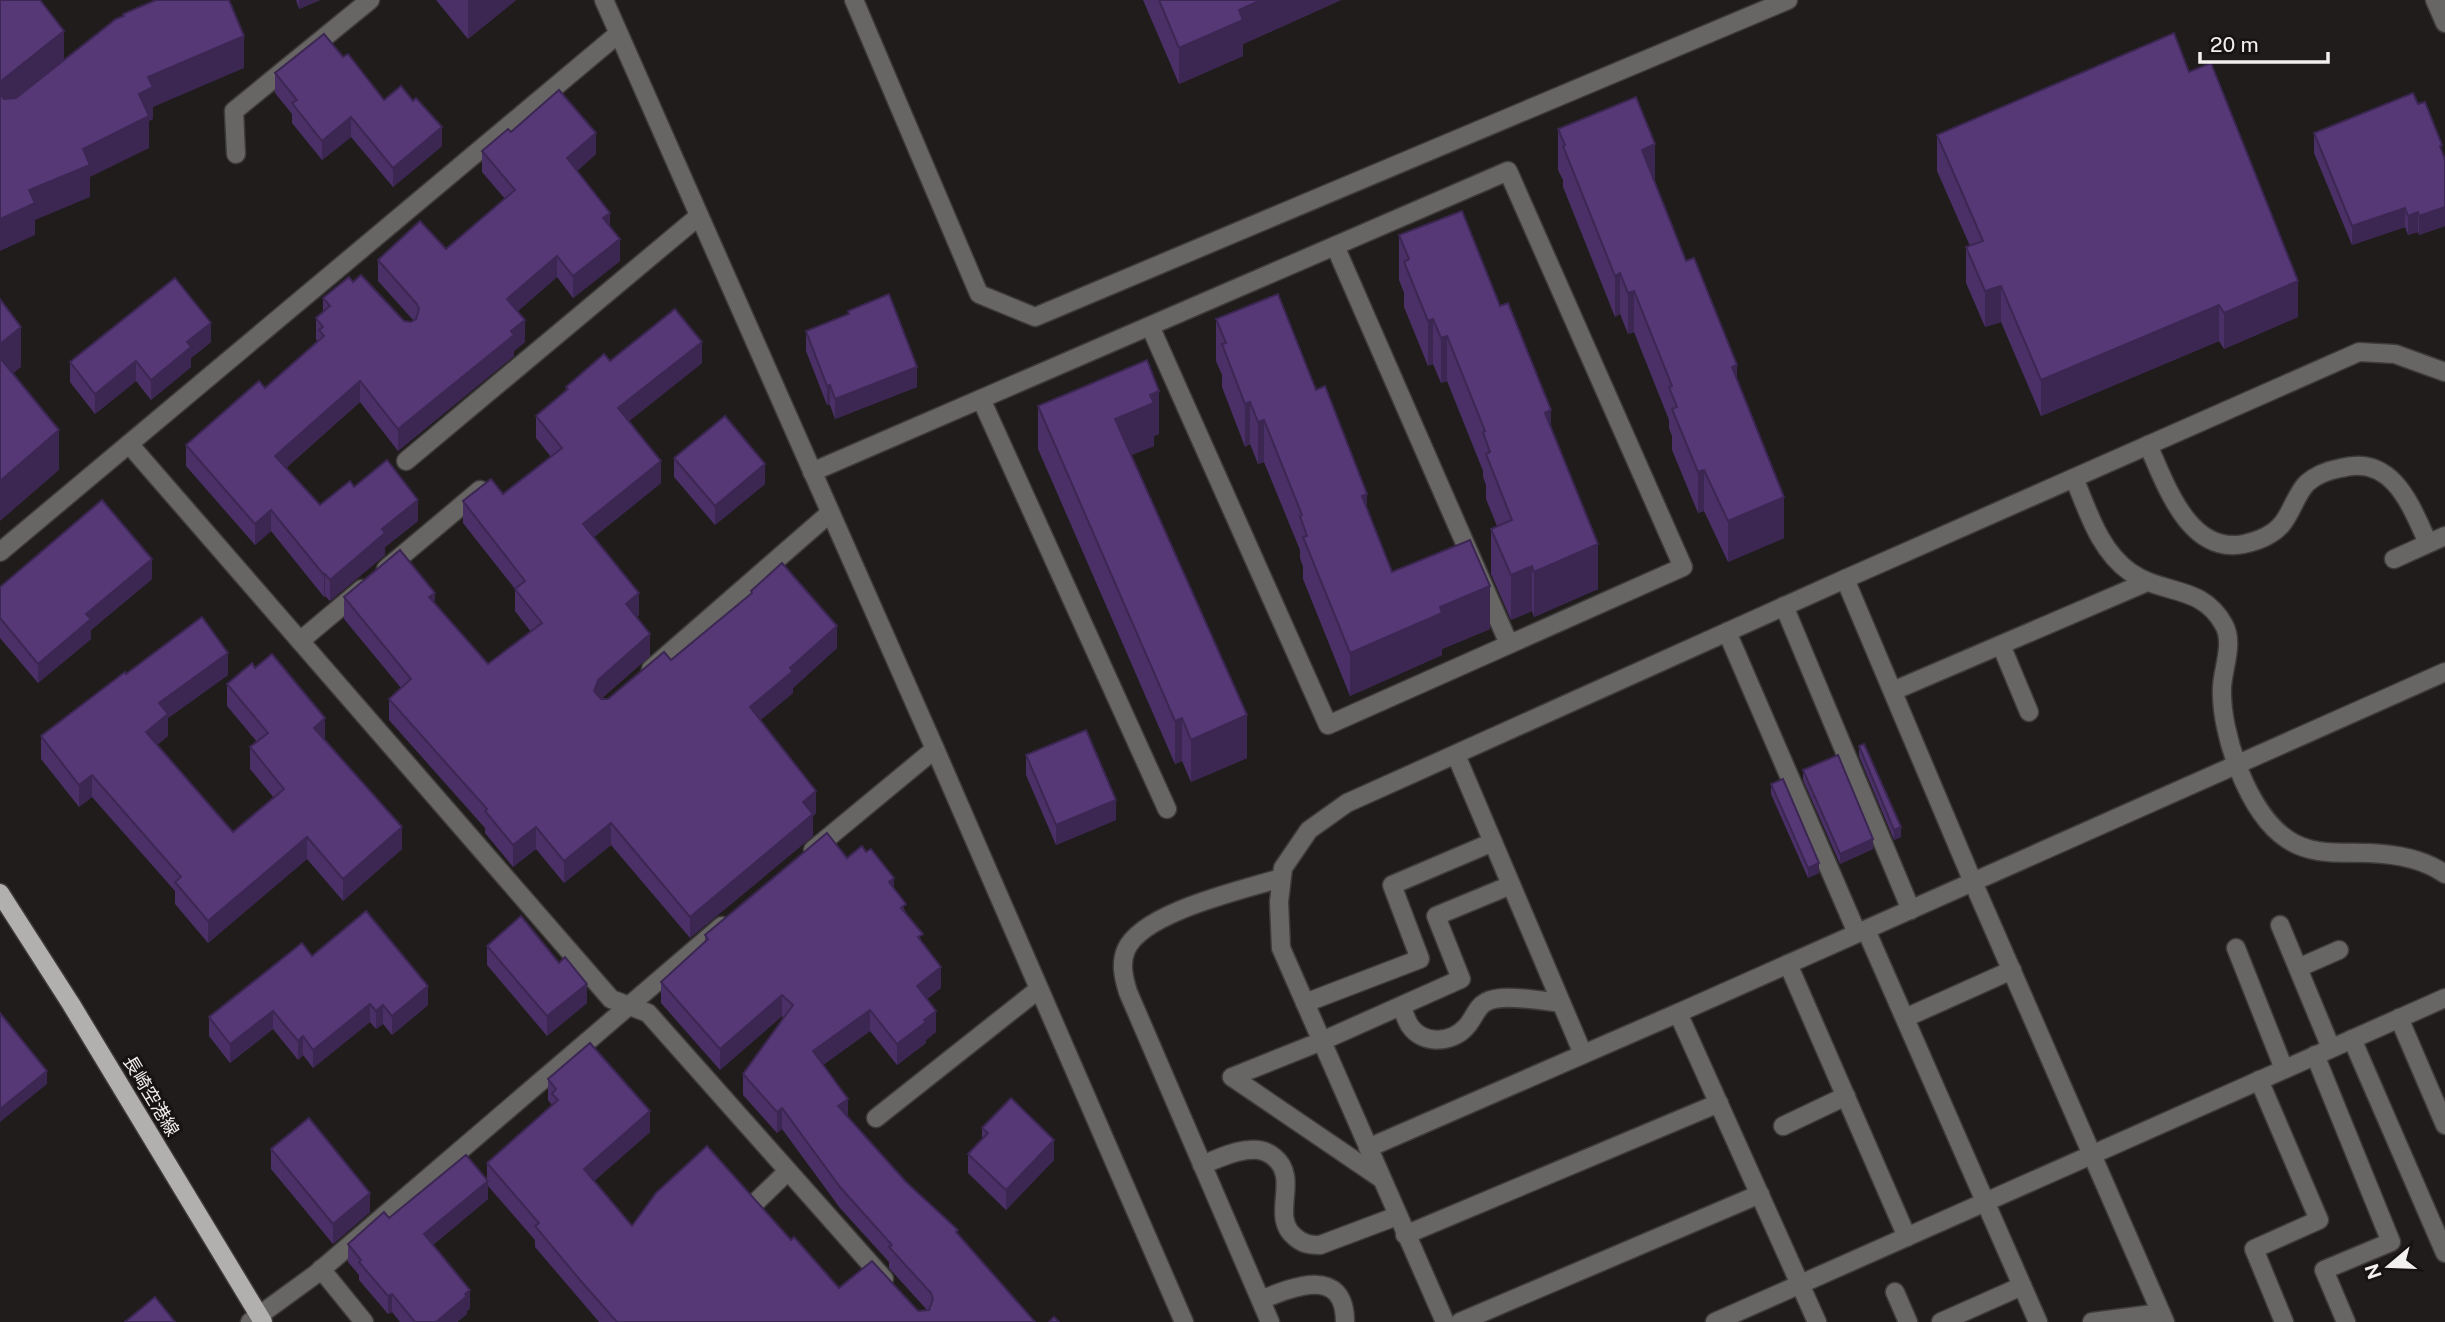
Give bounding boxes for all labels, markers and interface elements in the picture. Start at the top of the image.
scale bar [2200,21,2328,65]
text: 20 m [2210,32,2259,57]
street label: 長崎空港線 [119,1052,184,1140]
north arrow [2354,1231,2424,1301]
text: N [2360,1261,2386,1282]

